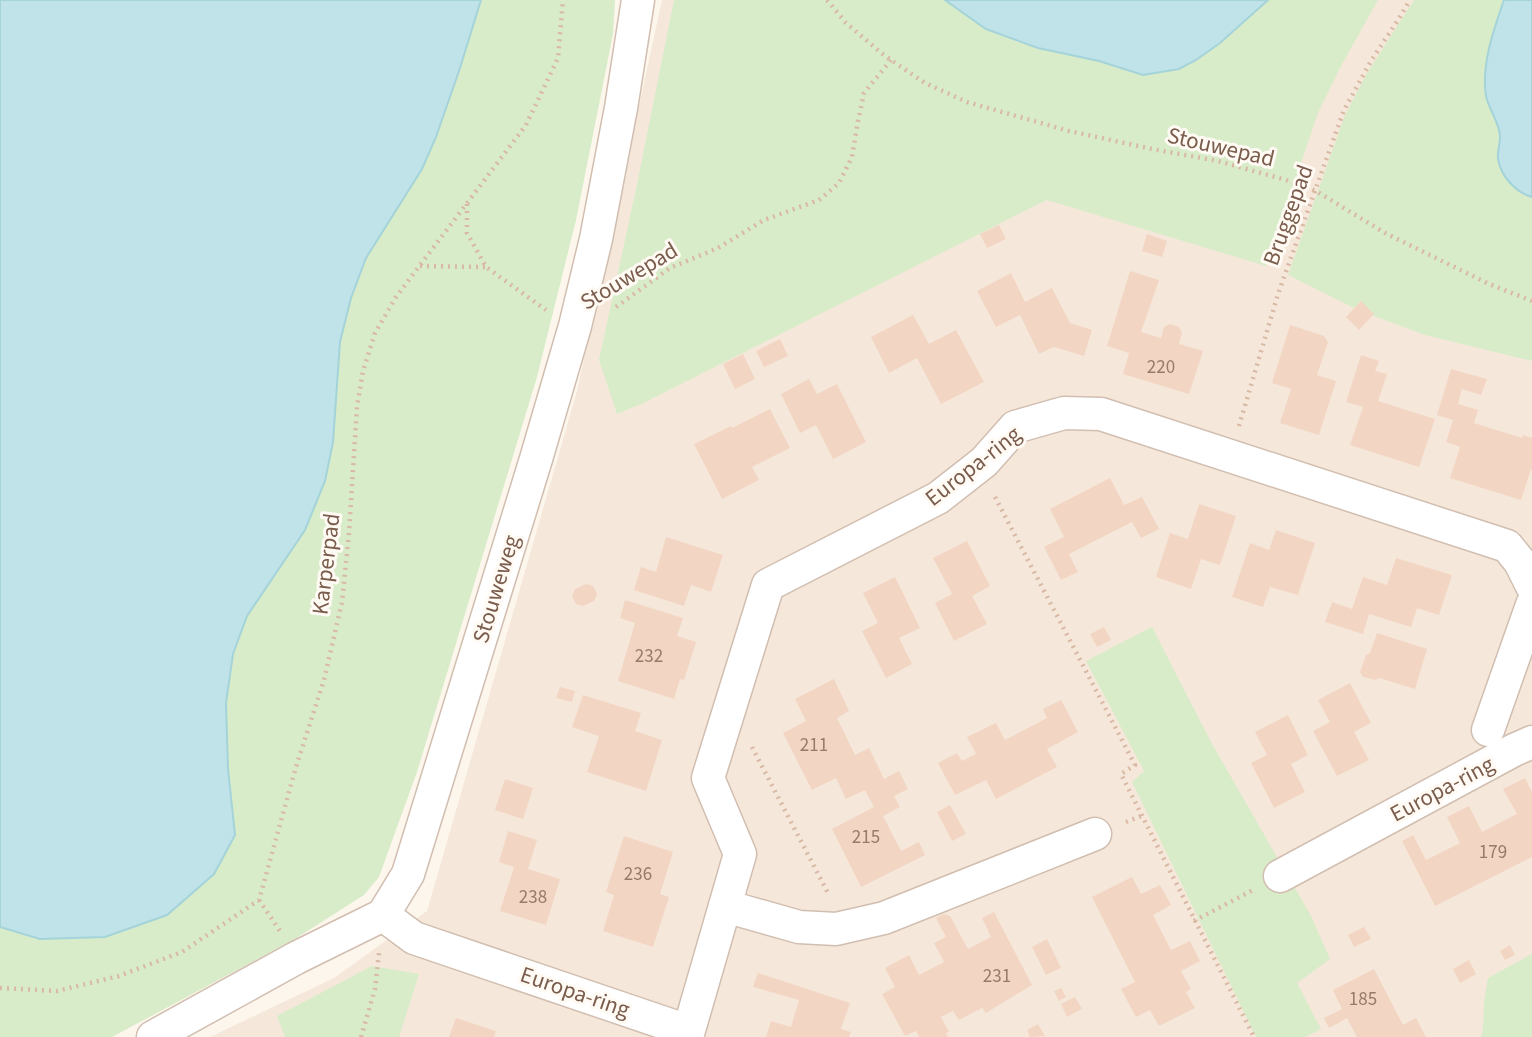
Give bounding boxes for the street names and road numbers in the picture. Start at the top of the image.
street label: Stouwepad [1164,119,1278,175]
street label: Bruggepad [1255,160,1321,270]
street label: Stouwepad [574,234,684,318]
street label: Europa-ring [918,418,1028,514]
street label: Karperpad [303,511,349,617]
street label: Stouweweg [464,531,528,647]
street label: Europa-ring [1384,748,1500,830]
street label: Europa-ring [516,958,635,1026]

